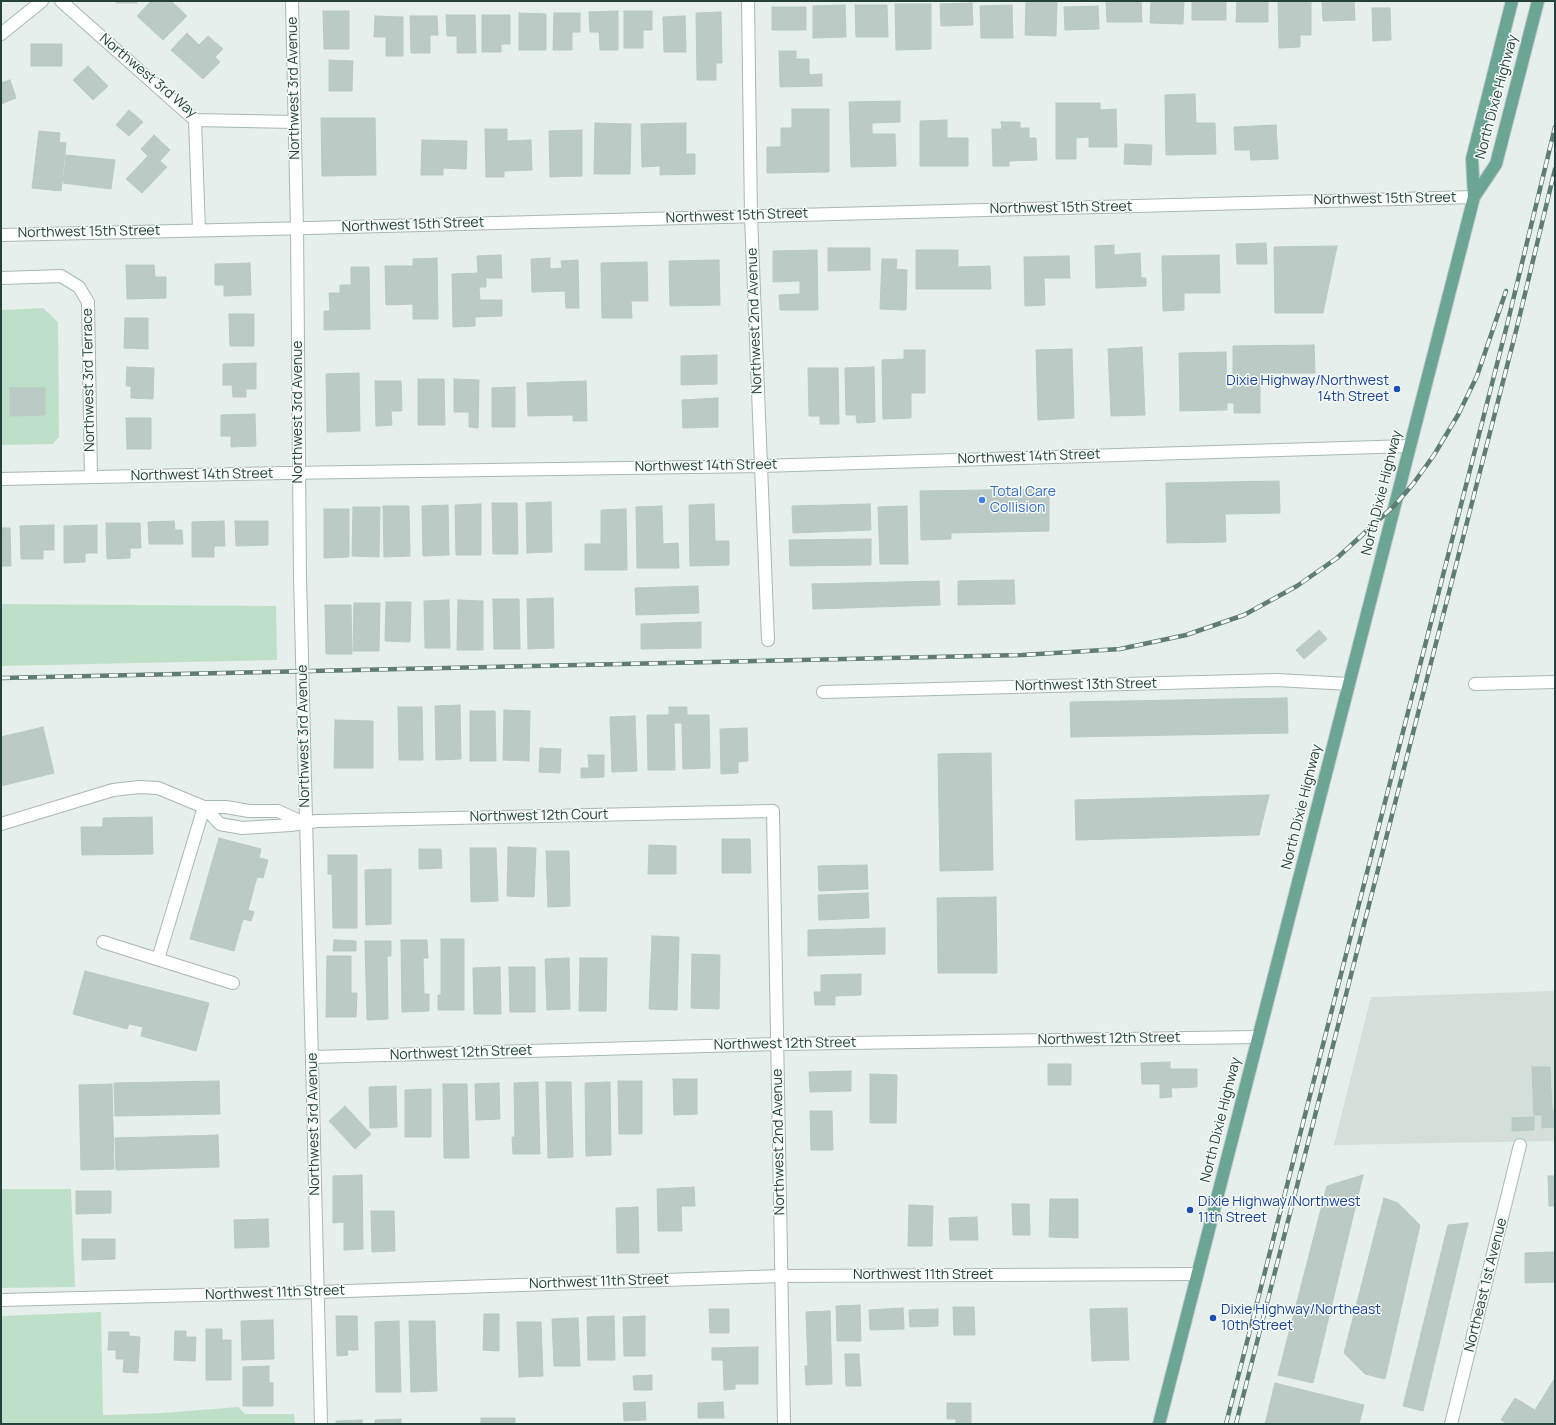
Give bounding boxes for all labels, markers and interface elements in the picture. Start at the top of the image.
street label: Northwest 3rd Avenue [284,16,304,160]
street label: Northwest 3rd Way [96,30,200,122]
street label: North Dixie Highway [1472,33,1522,161]
street label: Northwest 15th Street [1314,189,1456,209]
street label: Northwest 15th Street [990,198,1132,218]
street label: Northwest 15th Street [665,205,809,227]
street label: Northwest 15th Street [341,214,485,236]
street label: Northwest 15th Street [18,222,160,242]
street label: Northwest 2nd Avenue [744,247,766,395]
street label: Northwest 3rd Terrace [79,308,99,452]
street label: Northwest 3rd Avenue [290,341,306,483]
place label: Dixie Highway/Northwest 14th Street [1226,373,1389,406]
marker: Dixie Highway/Northwest 14th Street [1392,384,1402,394]
street label: North Dixie Highway [1358,429,1406,557]
street label: Northwest 14th Street [957,446,1101,468]
street label: Northwest 14th Street [634,456,778,476]
street label: Northwest 14th Street [130,465,274,485]
place label: Total Care Collision [990,484,1056,516]
marker: Total Care Collision [977,495,987,505]
street label: Northwest 3rd Avenue [294,664,314,808]
street label: Northwest 13th Street [1015,675,1157,695]
street label: North Dixie Highway [1278,743,1326,871]
street label: Northwest 12th Court [470,806,608,826]
street label: Northwest 12th Street [1038,1029,1180,1049]
street label: Northwest 12th Street [714,1034,856,1054]
street label: Northwest 12th Street [389,1042,533,1064]
street label: Northwest 3rd Avenue [304,1052,324,1196]
street label: North Dixie Highway [1197,1056,1245,1184]
street label: Northwest 2nd Avenue [769,1069,789,1215]
place label: Dixie Highway/Northwest 11th Street [1198,1194,1361,1226]
marker: Dixie Highway/Northwest 11th Street [1185,1205,1195,1215]
street label: Northeast 1st Avenue [1461,1216,1511,1354]
street label: Northwest 11th Street [853,1267,993,1283]
street label: Northwest 11th Street [529,1271,669,1293]
street label: Northwest 11th Street [205,1282,345,1304]
place label: Dixie Highway/Northeast 10th Street [1221,1302,1381,1334]
marker: Dixie Highway/Northeast 10th Street [1208,1313,1218,1323]

